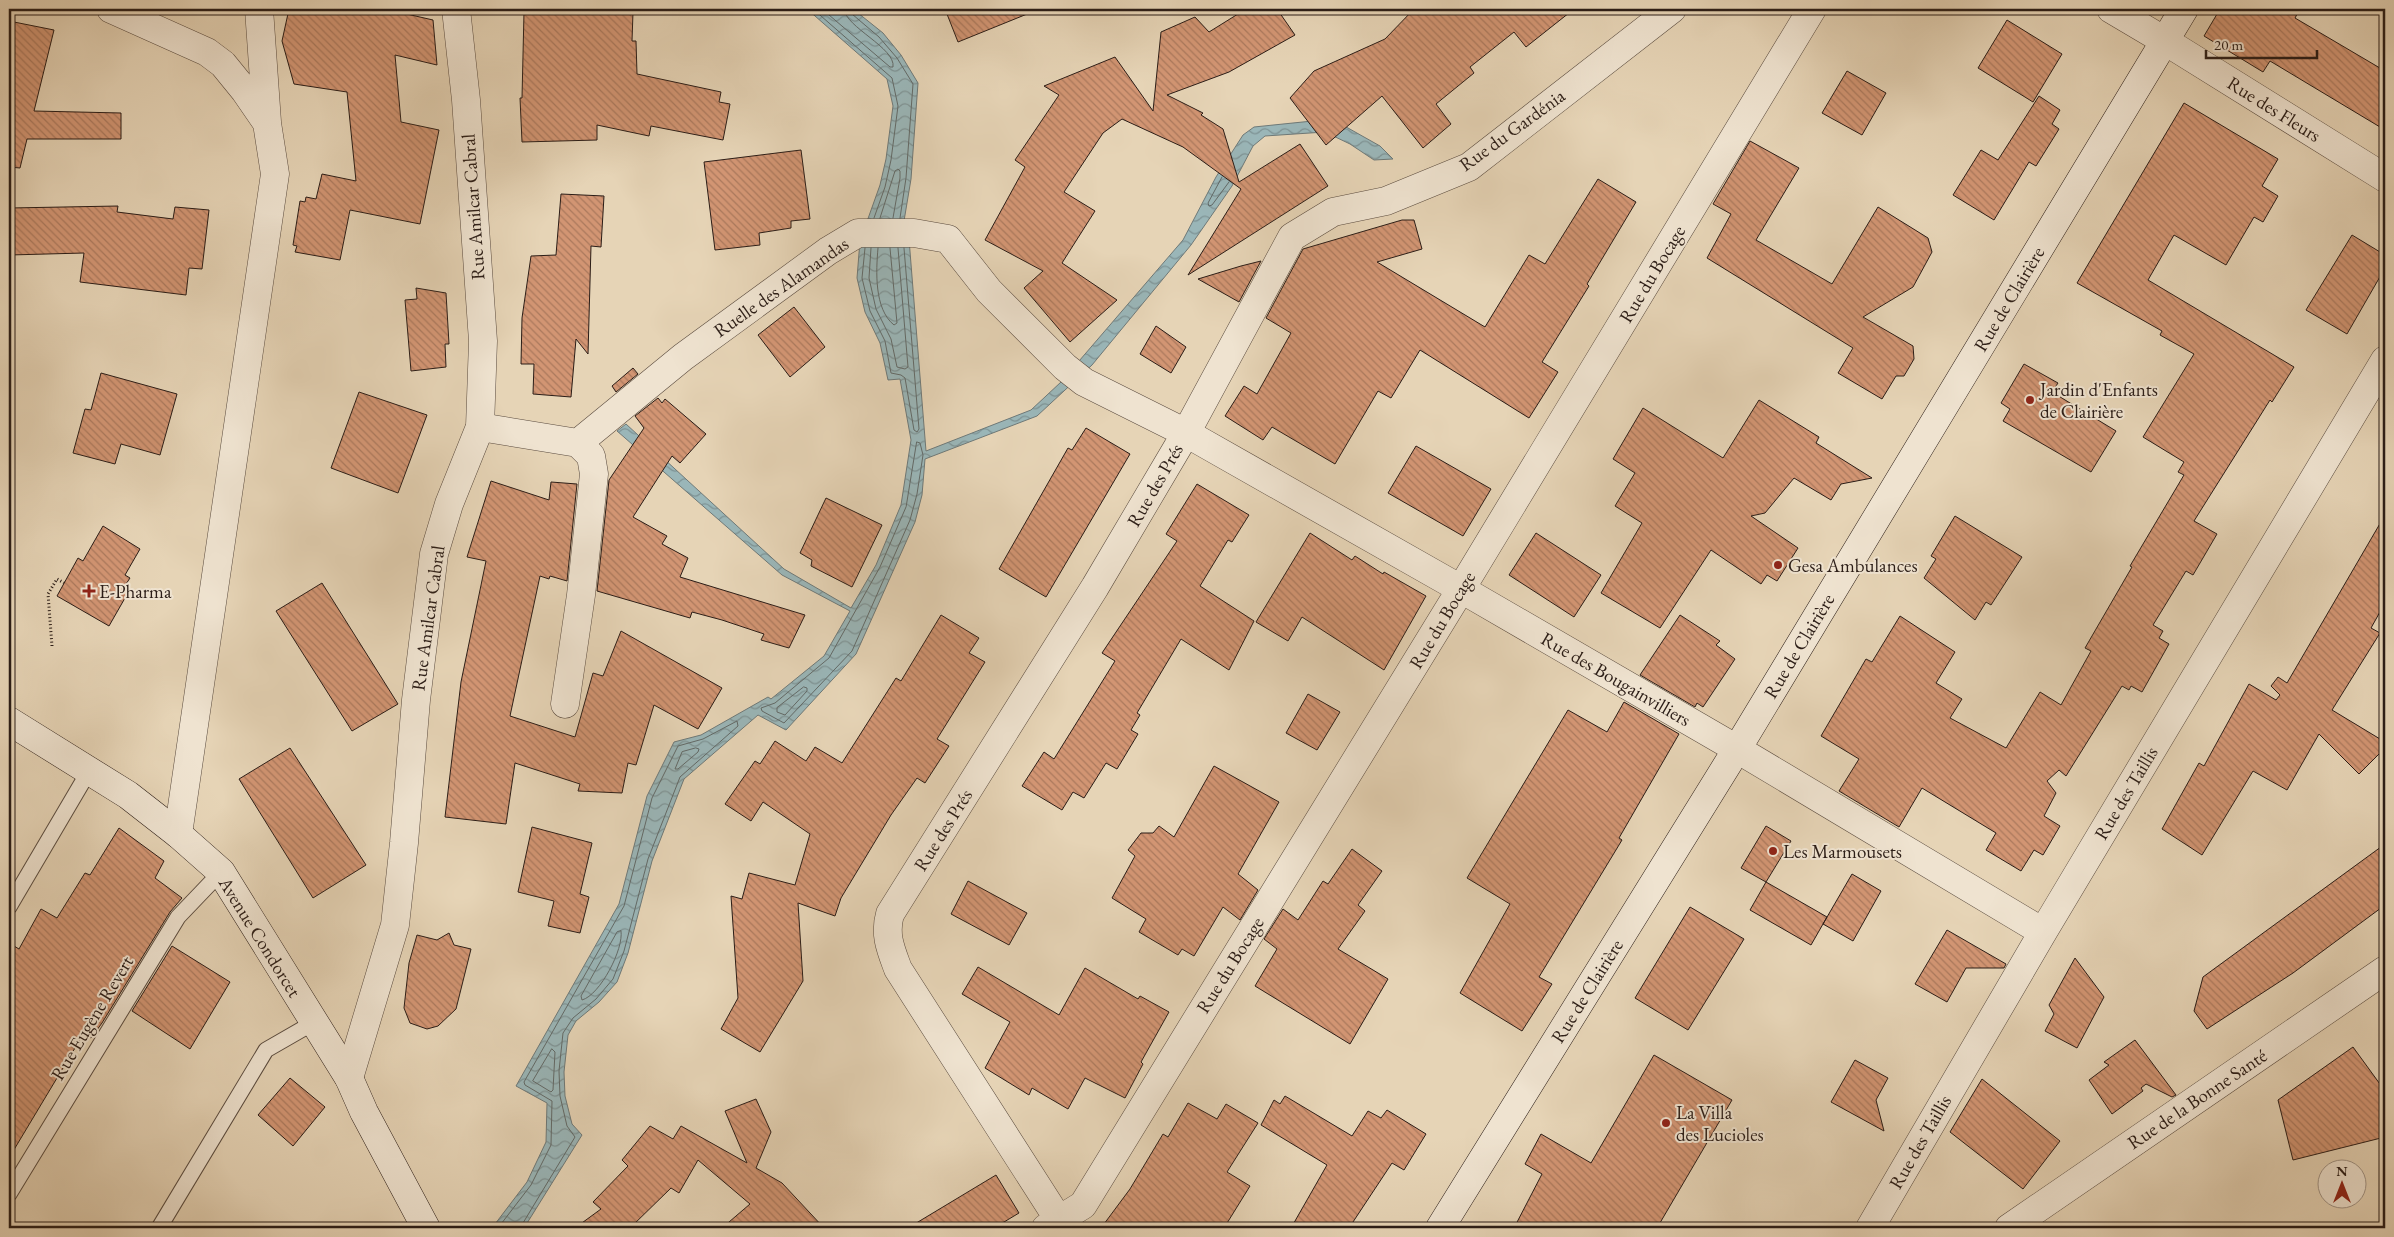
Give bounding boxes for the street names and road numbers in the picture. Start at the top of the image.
street label: Rue des Fleurs [2222,70,2326,148]
street label: Rue du Gardénia [1454,83,1570,177]
street label: Rue Amilcar Cabral [455,133,491,281]
street label: Rue du Bocage [1613,221,1691,327]
street label: Ruelle des Alamandas [709,231,853,343]
street label: Rue de Clairière [1968,242,2050,356]
street label: Rue des Prés [1121,439,1189,531]
street label: Rue Amilcar Cabral [405,543,451,692]
street label: Rue du Bocage [1403,567,1481,673]
street label: Rue de Clairière [1758,589,1840,703]
street label: Rue des Bougainvilliers [1537,626,1695,732]
street label: Rue des Taillis [2088,742,2164,844]
street label: Rue des Prés [908,784,978,876]
street label: Avenue Condorcet [212,871,307,1002]
street label: Rue du Bocage [1190,912,1270,1018]
street label: Rue de Clairière [1545,934,1629,1048]
street label: Rue Eugène Revert [45,951,139,1085]
street label: Rue de la Bonne Santé [2122,1043,2272,1155]
street label: Rue des Taillis [1883,1090,1957,1194]

